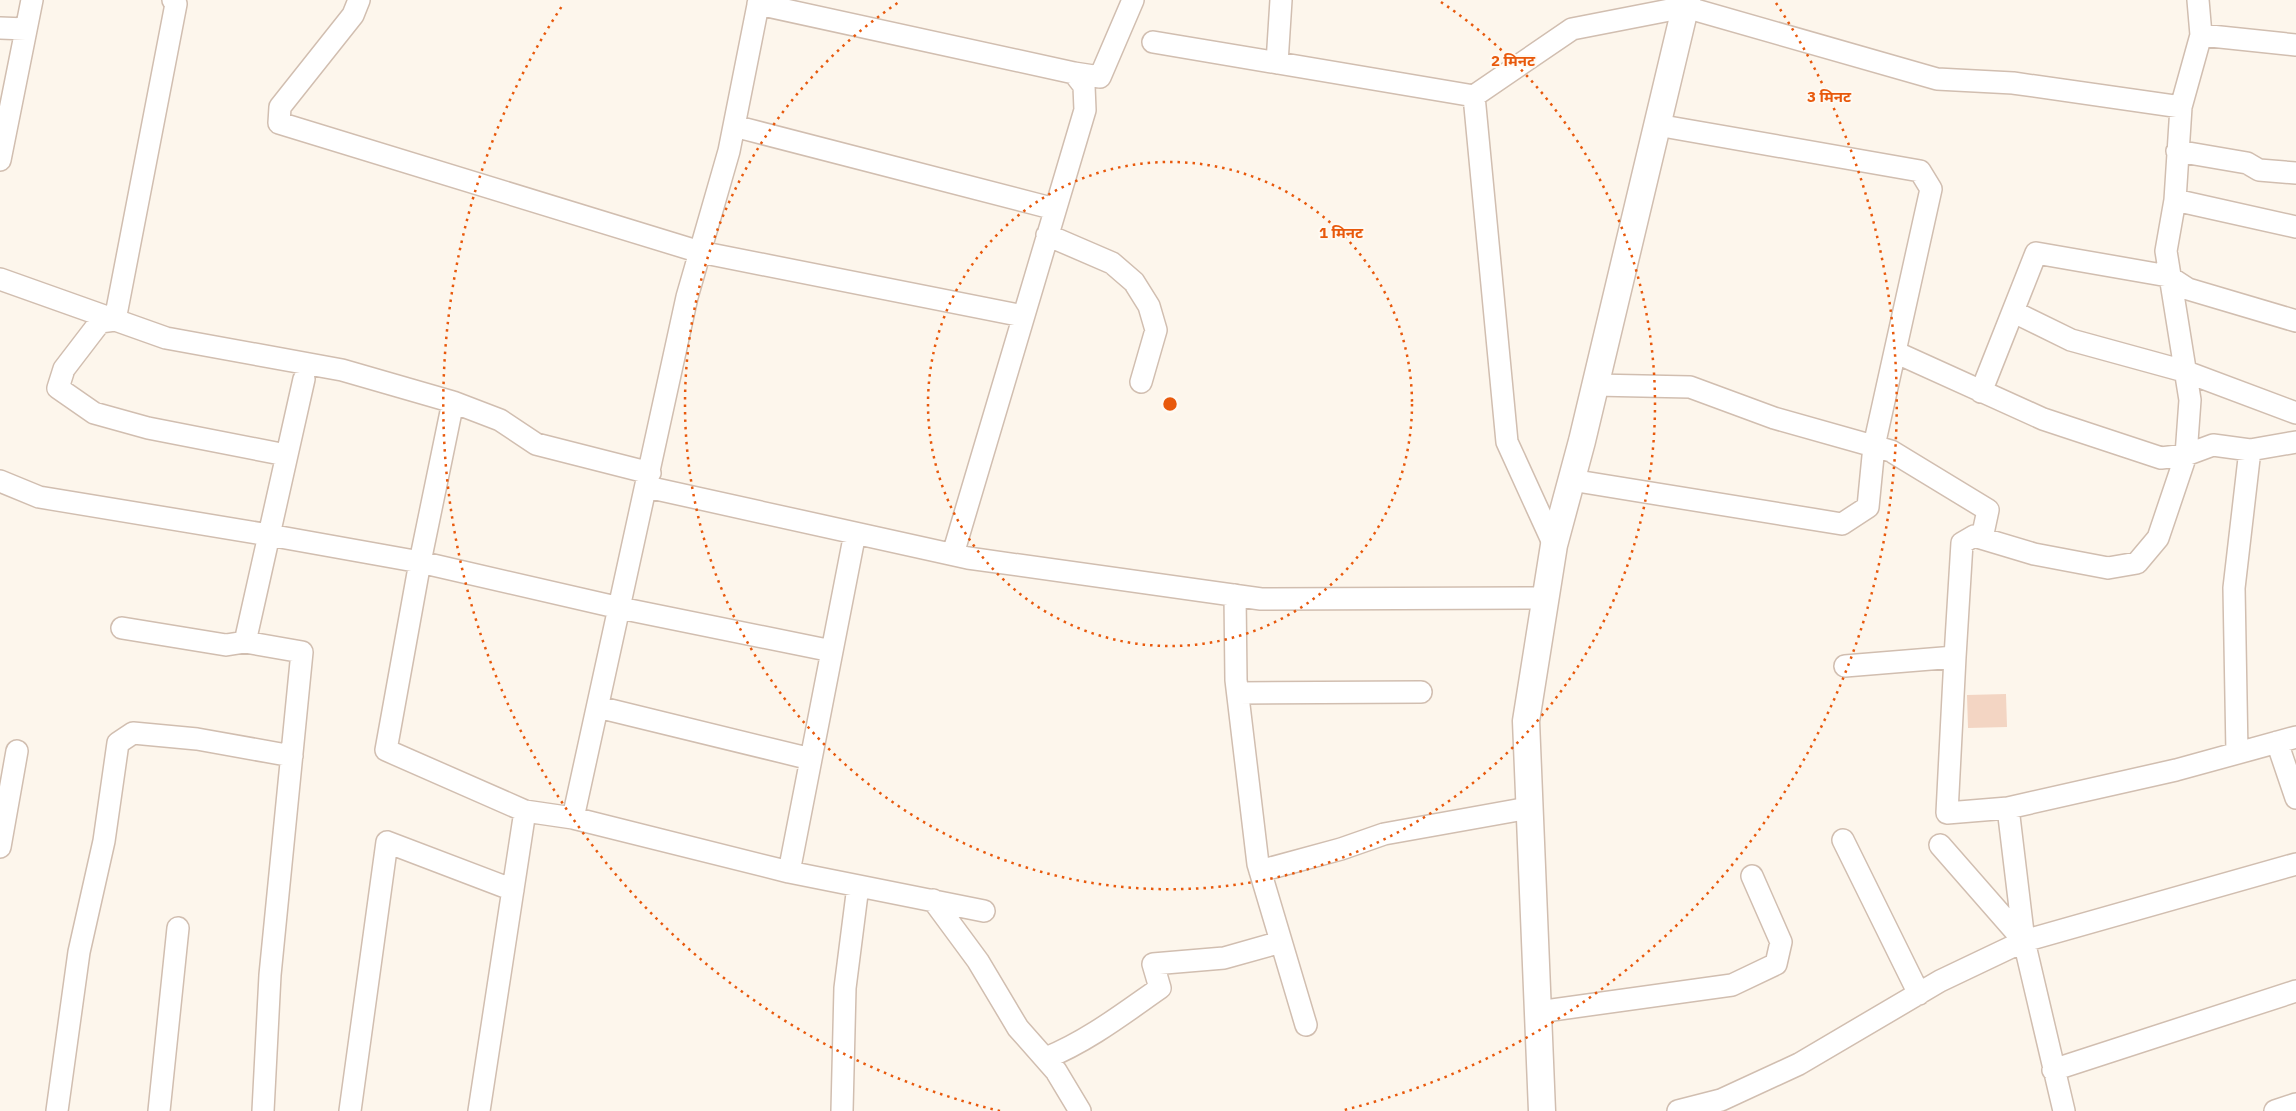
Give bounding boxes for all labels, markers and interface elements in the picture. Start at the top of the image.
text: 2 मिनट [1491,51,1536,70]
text: 3 मिनट [1807,87,1852,106]
text: 1 मिनट [1319,223,1364,242]
centre of rings [1161,395,1179,413]

